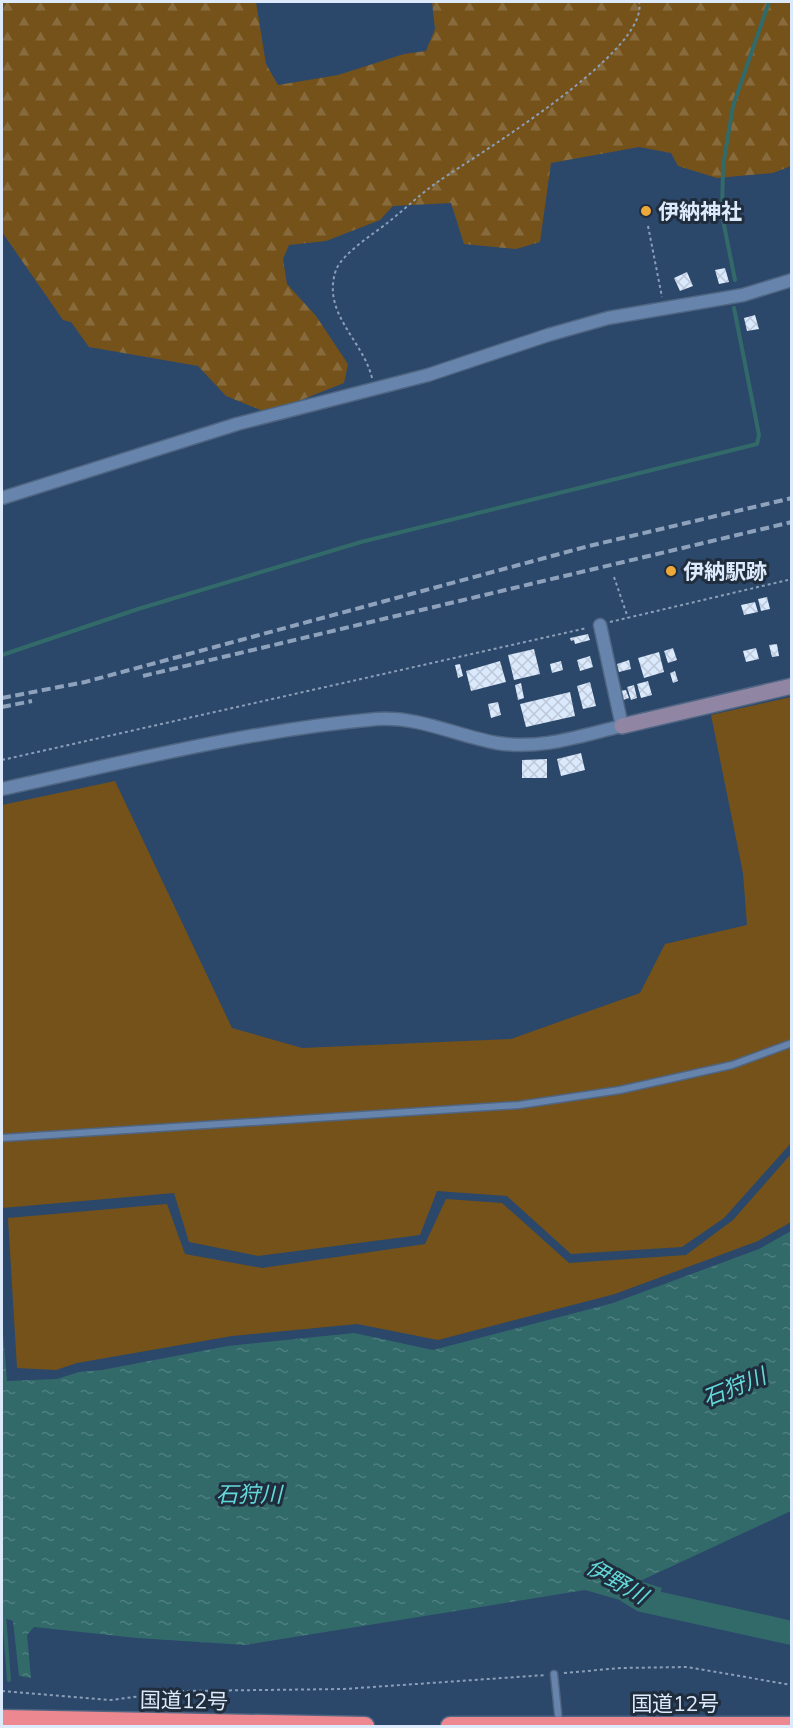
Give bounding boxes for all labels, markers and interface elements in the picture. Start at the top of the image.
place label: 伊納神社 [658,198,742,224]
marker: 伊納神社 [639,204,653,218]
place label: 伊納駅跡 [683,558,767,584]
marker: 伊納駅跡 [664,564,678,578]
water label: 石狩川 [698,1361,772,1412]
water label: 石狩川 [216,1480,284,1508]
water label: 伊野川 [581,1552,654,1611]
street label: 国道12号 [140,1686,228,1714]
street label: 国道12号 [631,1690,719,1716]

